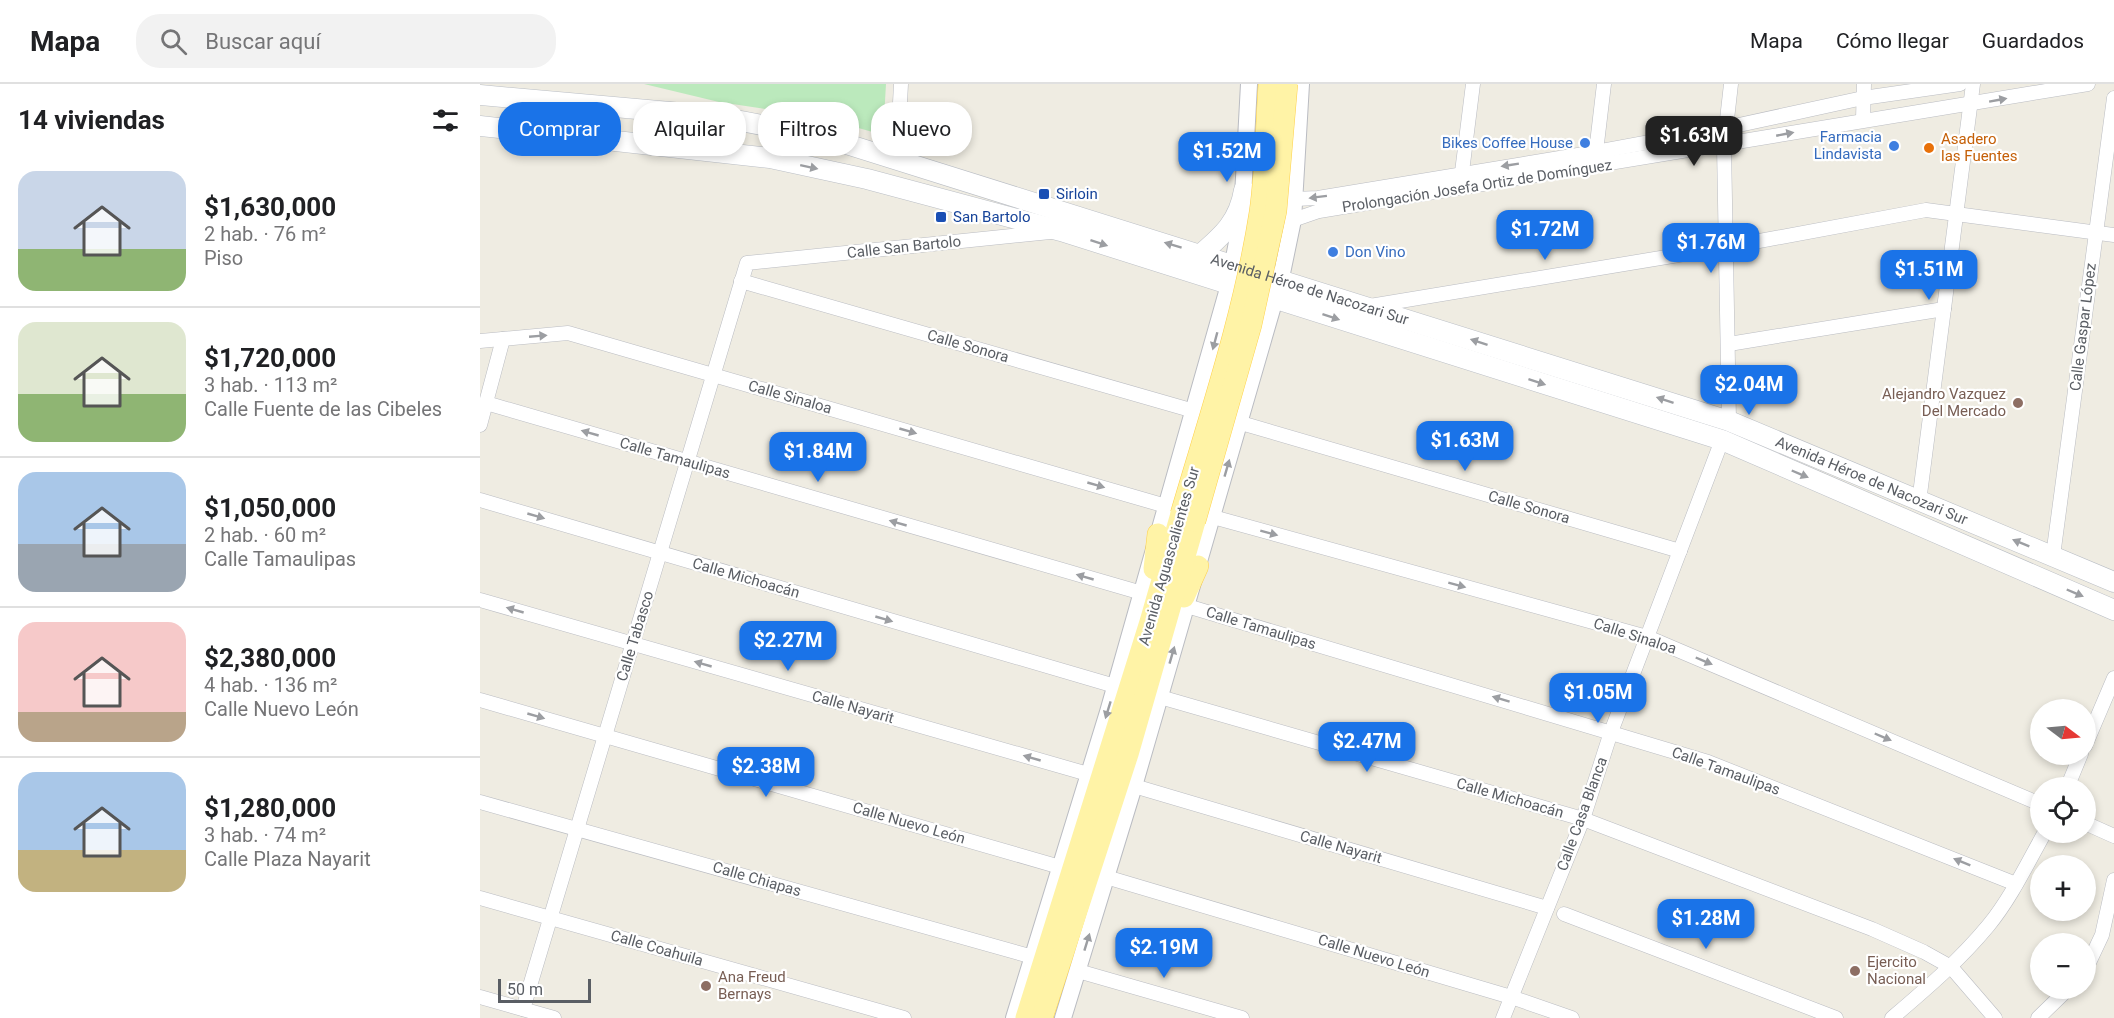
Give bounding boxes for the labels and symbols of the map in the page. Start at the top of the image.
one-way arrow [1989,95,2008,104]
pin: $1.63M [1645,116,1743,167]
place label: Farmacia Lindavista [1814,128,1882,163]
one-way arrow [1775,129,1794,138]
place label: Asadero las Fuentes [1941,130,2018,165]
pin: $1.52M [1178,132,1276,183]
place label: Bikes Coffee House [1442,134,1573,152]
marker: Bikes Coffee House [1578,136,1592,150]
marker: Farmacia Lindavista [1887,139,1901,153]
marker: Asadero las Fuentes [1922,141,1936,155]
street label: Prolongación Josefa Ortiz de Domínguez [1341,156,1613,216]
one-way arrow [1500,160,1519,169]
one-way arrow [800,162,818,172]
place label: Sirloin [1056,185,1098,203]
marker: Sirloin [1037,187,1051,201]
one-way arrow [1308,192,1327,202]
place label: San Bartolo [953,208,1031,226]
marker: San Bartolo [934,210,948,224]
pin: $1.72M [1496,210,1594,261]
pin: $1.76M [1662,223,1760,274]
street label: Calle San Bartolo [846,232,962,262]
one-way arrow [1090,239,1108,248]
one-way arrow [1164,240,1182,249]
place label: Don Vino [1345,243,1405,261]
marker: Don Vino [1326,245,1340,259]
street label: Avenida Héroe de Nacozari Sur [1208,250,1411,329]
pin: $1.51M [1880,250,1978,301]
street label: Calle Gaspar López [2066,262,2100,392]
one-way arrow [1322,312,1340,322]
street label: Calle Sonora [925,326,1011,366]
one-way arrow [529,331,548,341]
one-way arrow [1209,332,1219,350]
one-way arrow [1470,336,1488,346]
pin: $2.04M [1700,365,1798,416]
street label: Calle Sinaloa [746,376,834,418]
one-way arrow [1528,378,1546,387]
place label: Alejandro Vazquez Del Mercado [1882,385,2006,420]
one-way arrow [1656,395,1674,405]
marker: Alejandro Vazquez Del Mercado [2011,396,2025,410]
pin: $1.63M [1416,421,1514,472]
one-way arrow [899,427,917,436]
one-way arrow [581,428,599,437]
pin: $1.84M [769,432,867,483]
street label: Avenida Héroe de Nacozari Sur [1773,432,1970,529]
street label: Calle Tamaulipas [618,434,732,482]
one-way arrow [1223,458,1233,477]
street label: Avenida Aguascalientes Sur [1135,464,1203,648]
one-way arrow [1791,469,1809,479]
one-way arrow [1087,481,1105,490]
street label: Calle Sonora [1486,487,1572,527]
one-way arrow [527,512,545,521]
one-way arrow [889,517,907,527]
one-way arrow [1260,529,1278,538]
one-way arrow [2012,538,2030,547]
street label: Calle Michoacán [690,554,802,602]
one-way arrow [1076,572,1094,581]
one-way arrow [1448,581,1466,590]
street label: Calle Tabasco [613,589,657,683]
one-way arrow [2066,589,2084,599]
street label: Calle Tamaulipas [1204,603,1318,653]
one-way arrow [506,605,524,614]
street label: Calle Sinaloa [1591,614,1679,658]
one-way arrow [876,615,894,624]
pin: $2.27M [739,621,837,672]
one-way arrow [1168,645,1177,663]
one-way arrow [1695,656,1713,666]
one-way arrow [694,659,712,668]
pin: $1.05M [1549,673,1647,724]
street label: Calle Nayarit [810,687,896,727]
one-way arrow [1492,694,1510,703]
north arrow [2030,699,2096,765]
one-way arrow [1103,701,1112,719]
one-way arrow [527,712,545,721]
pin: $2.47M [1318,722,1416,773]
one-way arrow [1874,733,1892,742]
street label: Calle Tamaulipas [1669,743,1783,799]
pin: $2.38M [717,747,815,798]
one-way arrow [1022,753,1040,762]
street label: Calle Casa Blanca [1553,755,1611,873]
street label: Calle Michoacán [1454,774,1566,822]
street label: Calle Nuevo León [851,798,967,848]
street label: Calle Nayarit [1298,827,1384,867]
one-way arrow [1953,857,1971,866]
street label: Calle Chiapas [711,858,803,900]
pin: $1.28M [1657,899,1755,950]
street label: Calle Coahuila [609,926,705,970]
pin: $2.19M [1115,928,1213,979]
street label: Calle Nuevo León [1316,930,1432,982]
one-way arrow [1082,933,1092,951]
place label: Ejercito Nacional [1867,953,1926,988]
marker: Ejercito Nacional [1848,964,1862,978]
place label: Ana Freud Bernays [718,968,786,1003]
scale bar [498,976,591,1004]
marker: Ana Freud Bernays [699,979,713,993]

